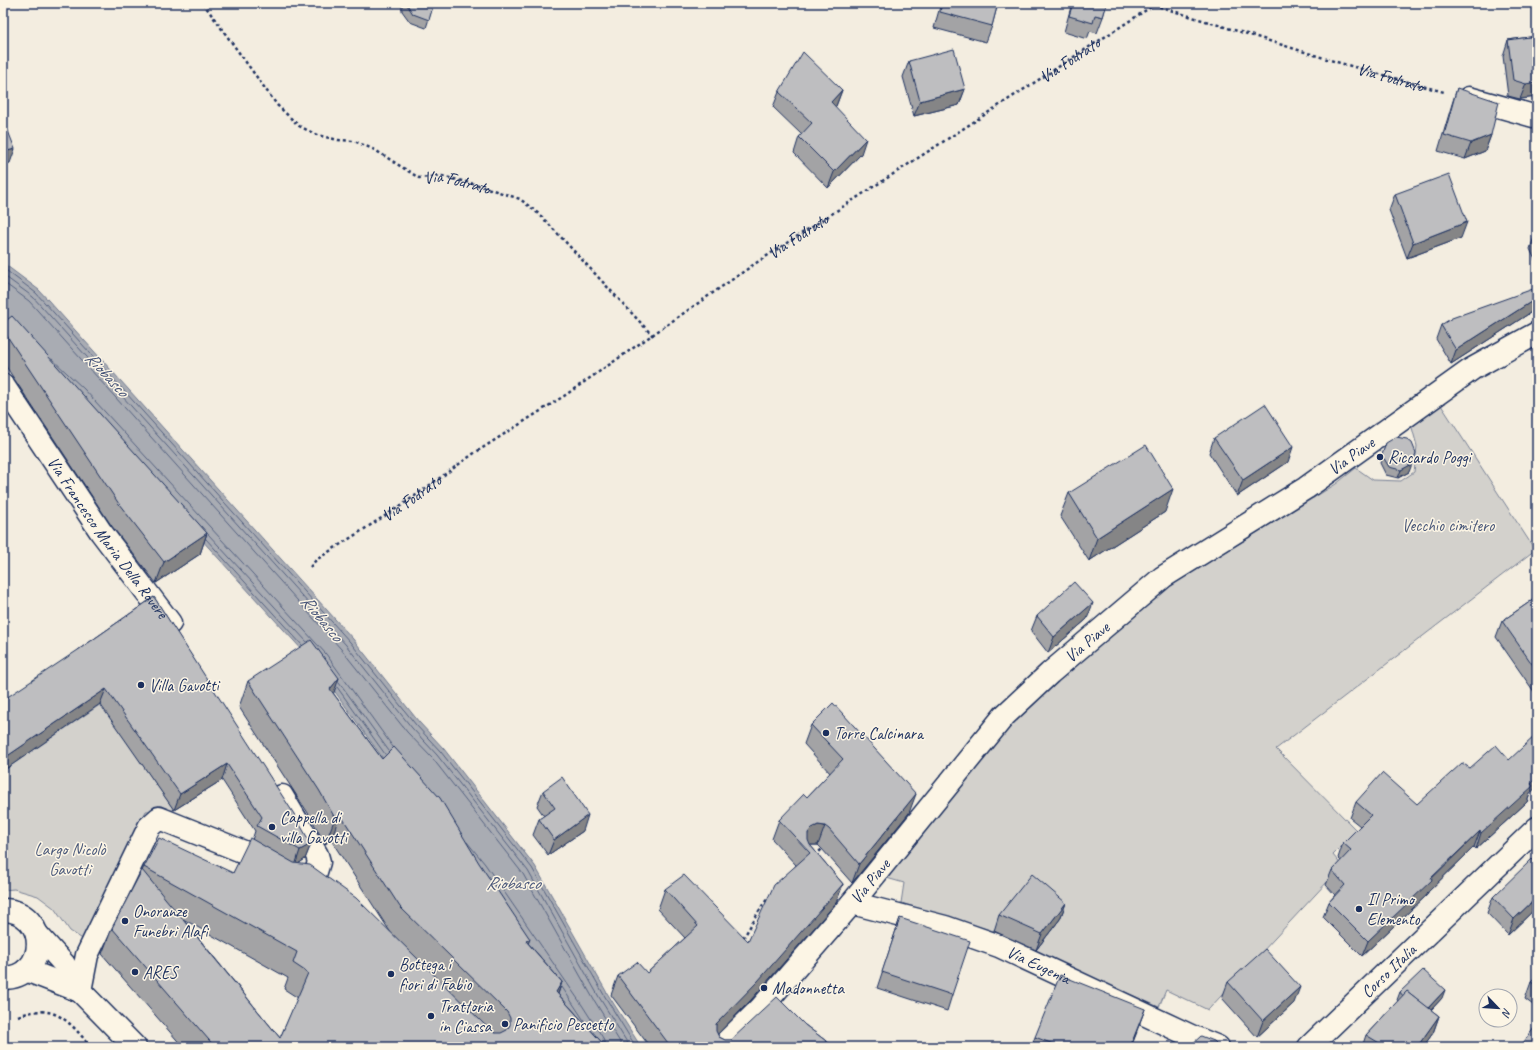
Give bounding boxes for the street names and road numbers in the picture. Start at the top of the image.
street label: Via Fodrato [1035,31,1105,87]
street label: Via Fodrato [1355,58,1428,97]
street label: Via Fodrato [423,165,495,200]
street label: Via Fodrato [764,208,834,263]
street label: Via Piave [1324,431,1380,479]
street label: Via Francesco Maria Della Rovere [43,452,174,623]
street label: Via Fodrato [378,469,447,526]
street label: Via Piave [1060,616,1114,667]
street label: Via Piave [845,853,895,908]
street label: Corso Italia [1356,939,1421,1002]
street label: Via Eugenia [1004,941,1075,989]

